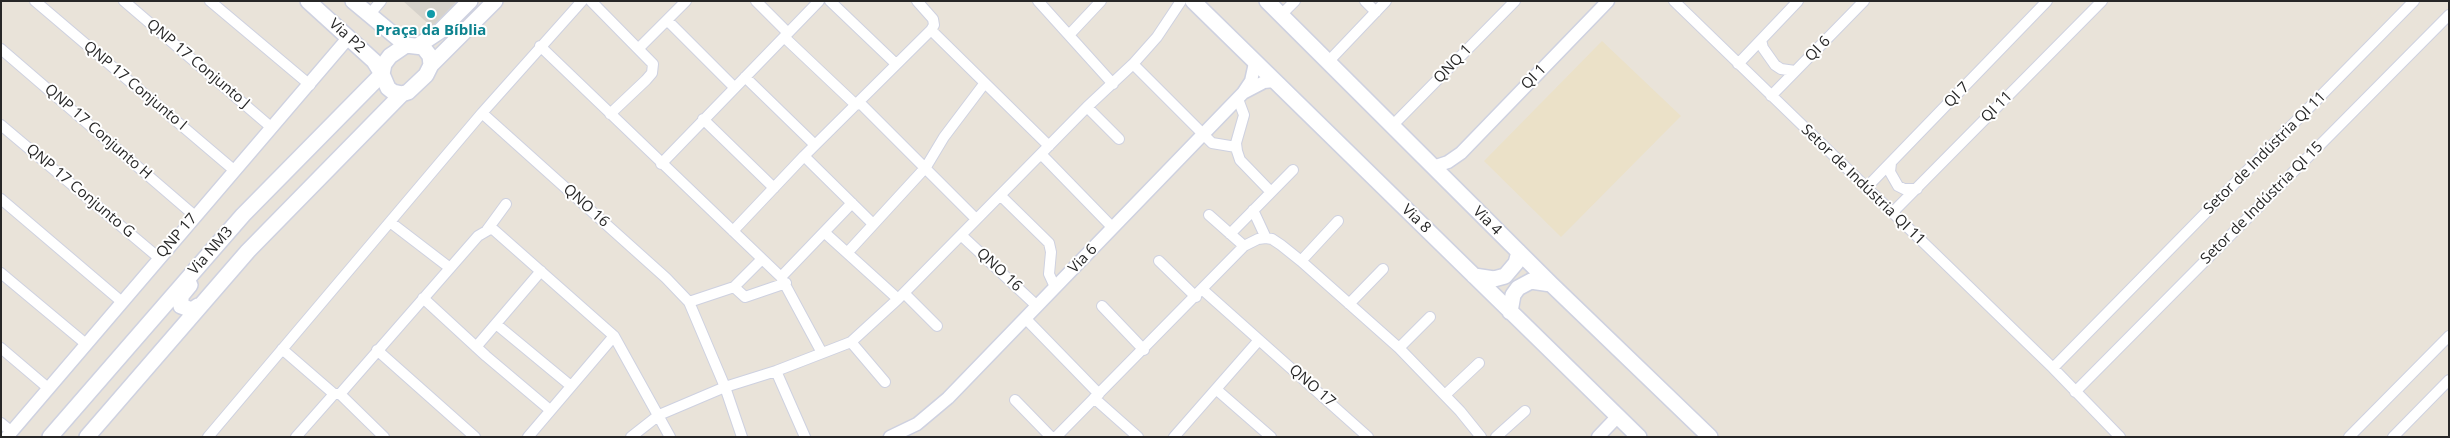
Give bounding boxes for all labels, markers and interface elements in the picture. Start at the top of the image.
marker: Praça da Bíblia [425,8,437,20]
street label: Via P2 [325,15,369,57]
street label: QNP 17 Conjunto J [143,16,253,112]
place label: Praça da Bíblia [376,22,486,40]
street label: QI 6 [1802,33,1834,65]
street label: QNP 17 Conjunto I [80,38,190,134]
street label: QNQ 1 [1430,41,1476,87]
street label: QI 1 [1518,61,1550,93]
street label: QI 7 [1941,79,1973,111]
street label: QNP 17 Conjunto H [41,81,155,183]
street label: QI 11 [1978,88,2016,126]
street label: Setor de Indústria QI 11 [2200,88,2330,218]
street label: Setor de Indústria QI 11 [1797,121,1929,249]
street label: Setor de Indústria QI 15 [2197,138,2327,268]
street label: QNP 17 Conjunto G [22,140,138,242]
street label: QNO 16 [559,181,613,231]
street label: Via 8 [1398,201,1434,237]
street label: Via 4 [1469,203,1505,239]
street label: QNP 17 [153,210,201,262]
street label: Via NM3 [185,223,237,279]
street label: Via 6 [1065,241,1101,277]
street label: QNO 16 [973,244,1025,296]
street label: QNO 17 [1285,361,1339,411]

